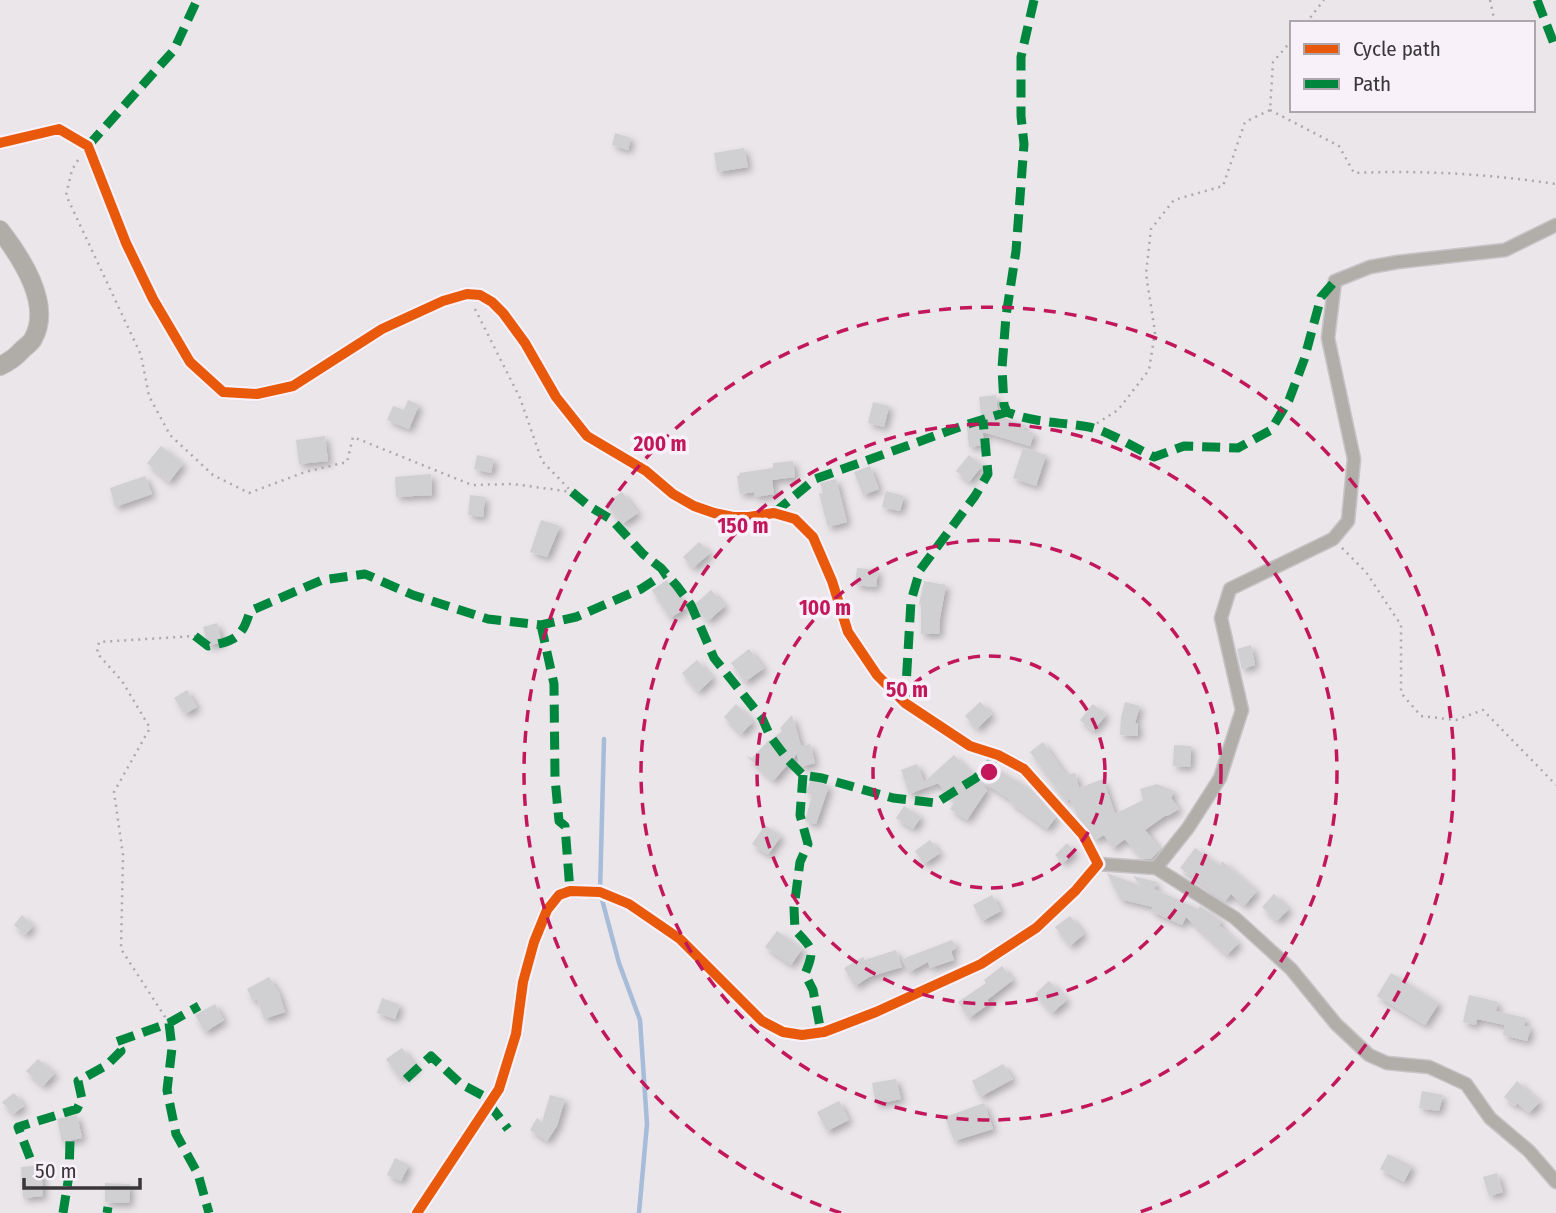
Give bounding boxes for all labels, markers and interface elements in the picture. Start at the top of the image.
legend [1290,21,1535,112]
text: Cycle path [1353,36,1441,62]
text: Path [1353,71,1391,97]
text: 200 m [632,431,687,457]
text: 150 m [717,513,769,539]
text: 100 m [799,595,851,621]
text: 50 m [886,677,928,703]
centre of rings [977,760,1001,784]
scale bar [24,1146,140,1190]
text: 50 m [35,1158,77,1184]

